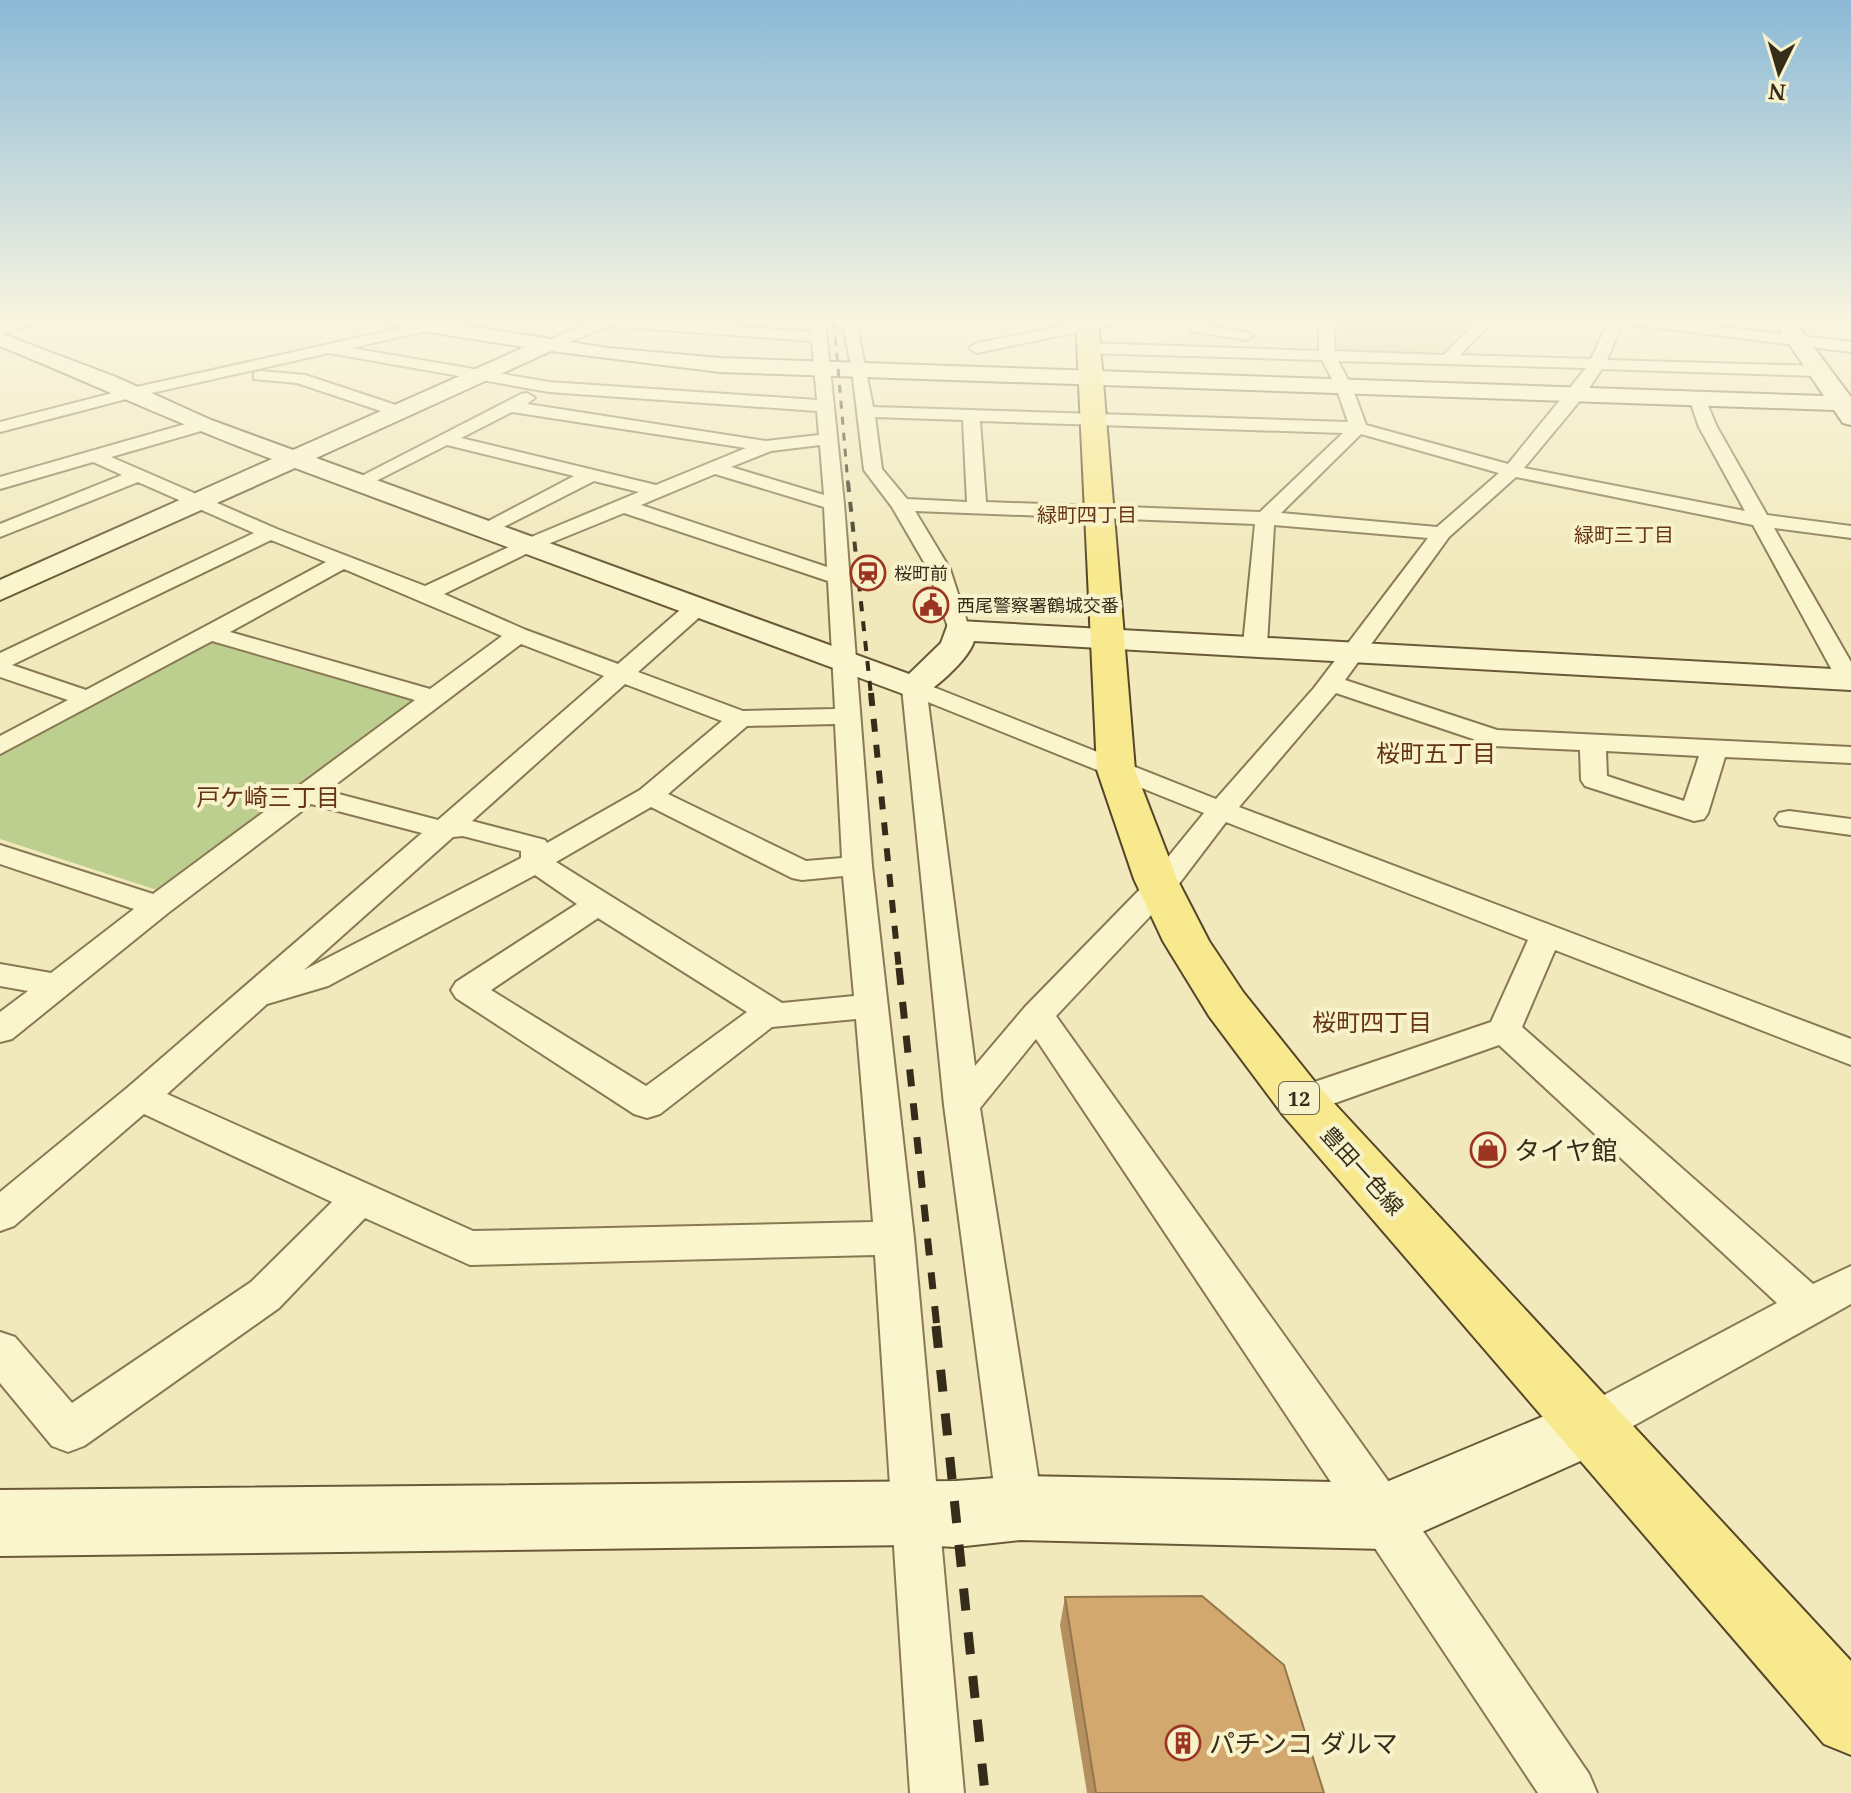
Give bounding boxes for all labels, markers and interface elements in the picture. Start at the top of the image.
north arrow [1739,32,1819,112]
text: N [1767,77,1787,109]
district label: 緑町四丁目 [1037,501,1137,528]
district label: 緑町三丁目 [1574,521,1674,548]
station icon: 桜町前 [849,554,887,592]
place label: 桜町前 [894,561,948,585]
public building icon: 西尾警察署鶴城交番 [912,586,950,624]
place label: 西尾警察署鶴城交番 [957,593,1119,617]
district label: 桜町五丁目 [1376,736,1496,769]
district label: 戸ケ崎三丁目 [196,780,340,813]
district label: 桜町四丁目 [1312,1005,1432,1038]
road number: 12 [1279,1082,1319,1114]
street label: 豊田一色線 [1315,1119,1411,1221]
shop icon: タイヤ館 [1469,1131,1507,1169]
place label: タイヤ館 [1514,1132,1617,1168]
building icon: パチンコ ダルマ [1164,1724,1202,1762]
place label: パチンコ ダルマ [1209,1725,1398,1761]

